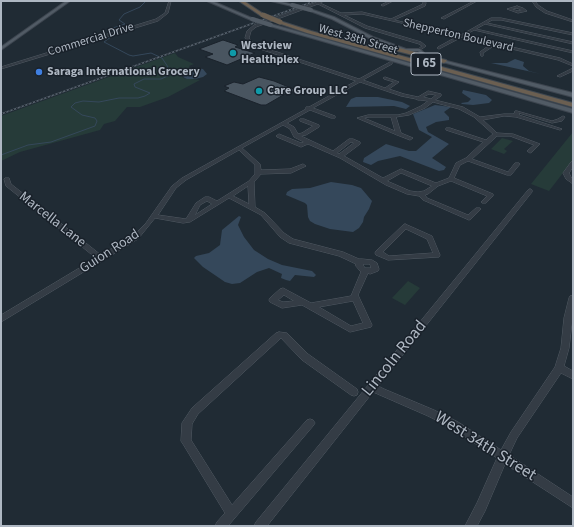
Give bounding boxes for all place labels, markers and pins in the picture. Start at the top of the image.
place label: Westview Healthplex [241,39,299,67]
marker: Westview Healthplex [228,48,238,58]
place label: Saraga International Grocery [47,65,200,79]
marker: Saraga International Grocery [34,67,44,77]
place label: Care Group LLC [267,84,348,98]
marker: Care Group LLC [254,86,264,96]

